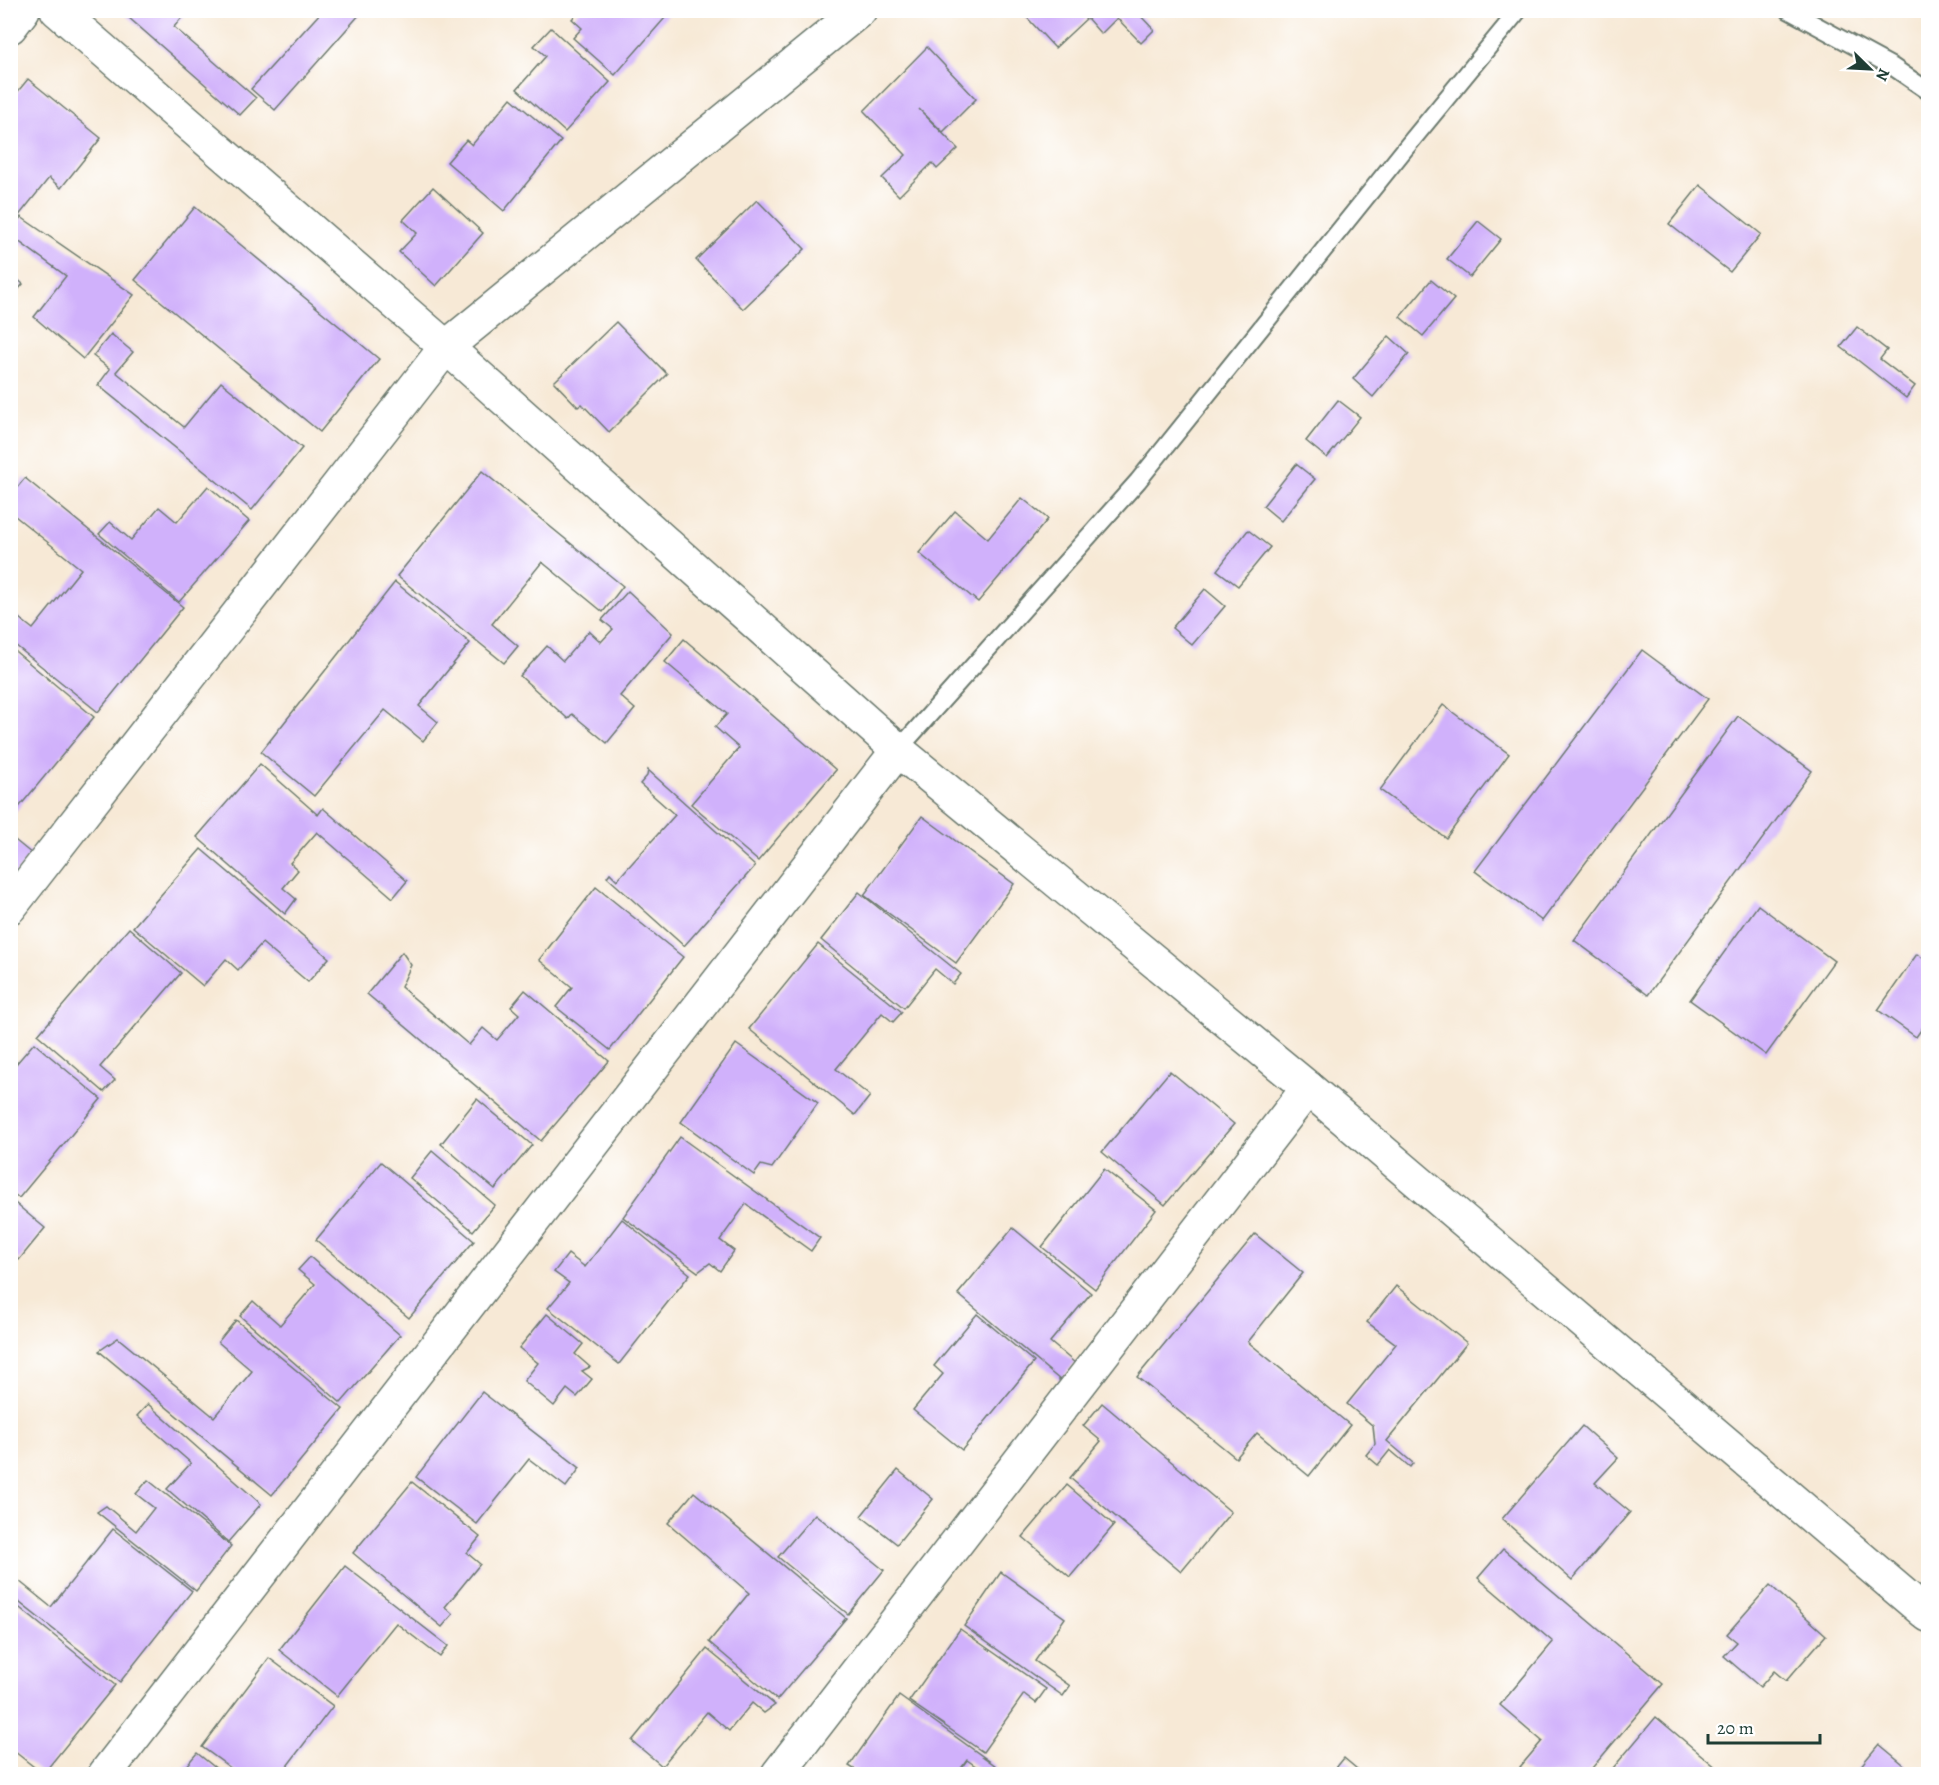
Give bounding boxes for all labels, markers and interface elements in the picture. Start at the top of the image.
north arrow [1840,39,1900,99]
text: N [1870,65,1895,85]
scale bar [1708,1707,1820,1745]
text: 20 m [1717,1716,1754,1740]

